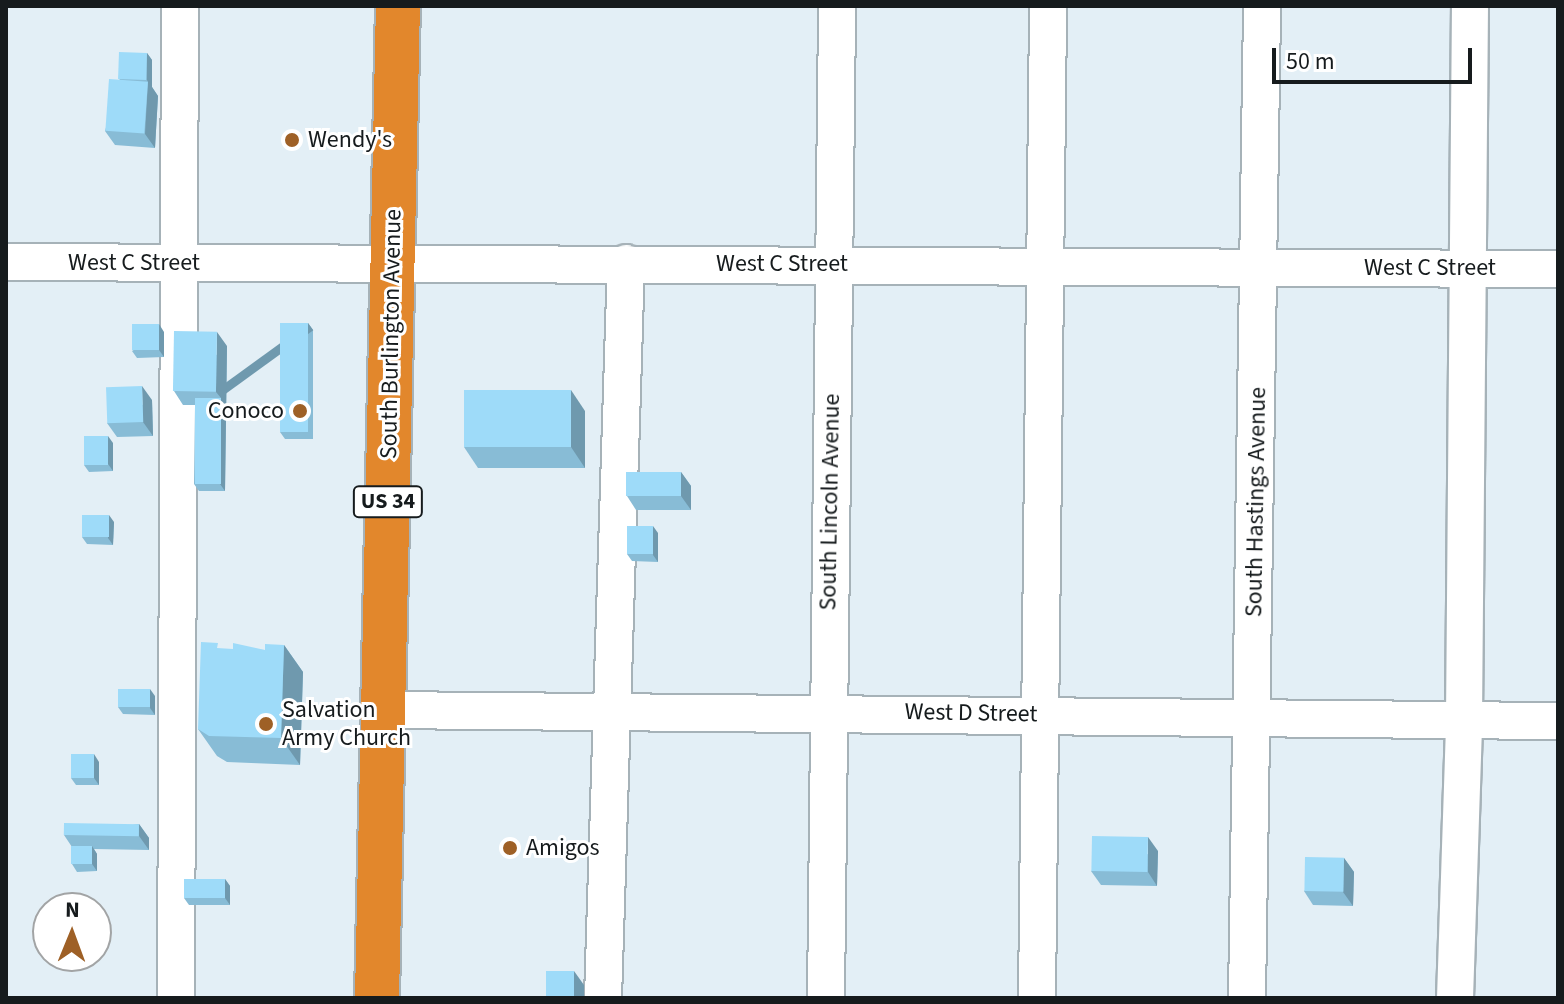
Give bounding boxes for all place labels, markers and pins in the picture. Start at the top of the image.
place label: Wendy's [308,126,392,154]
marker: Wendy's [283,131,301,149]
place label: Conoco [208,397,284,425]
marker: Conoco [291,402,309,420]
place label: Salvation Army Church [282,696,411,752]
marker: Salvation Army Church [257,715,275,733]
place label: Amigos [526,834,600,862]
marker: Amigos [501,839,519,857]

